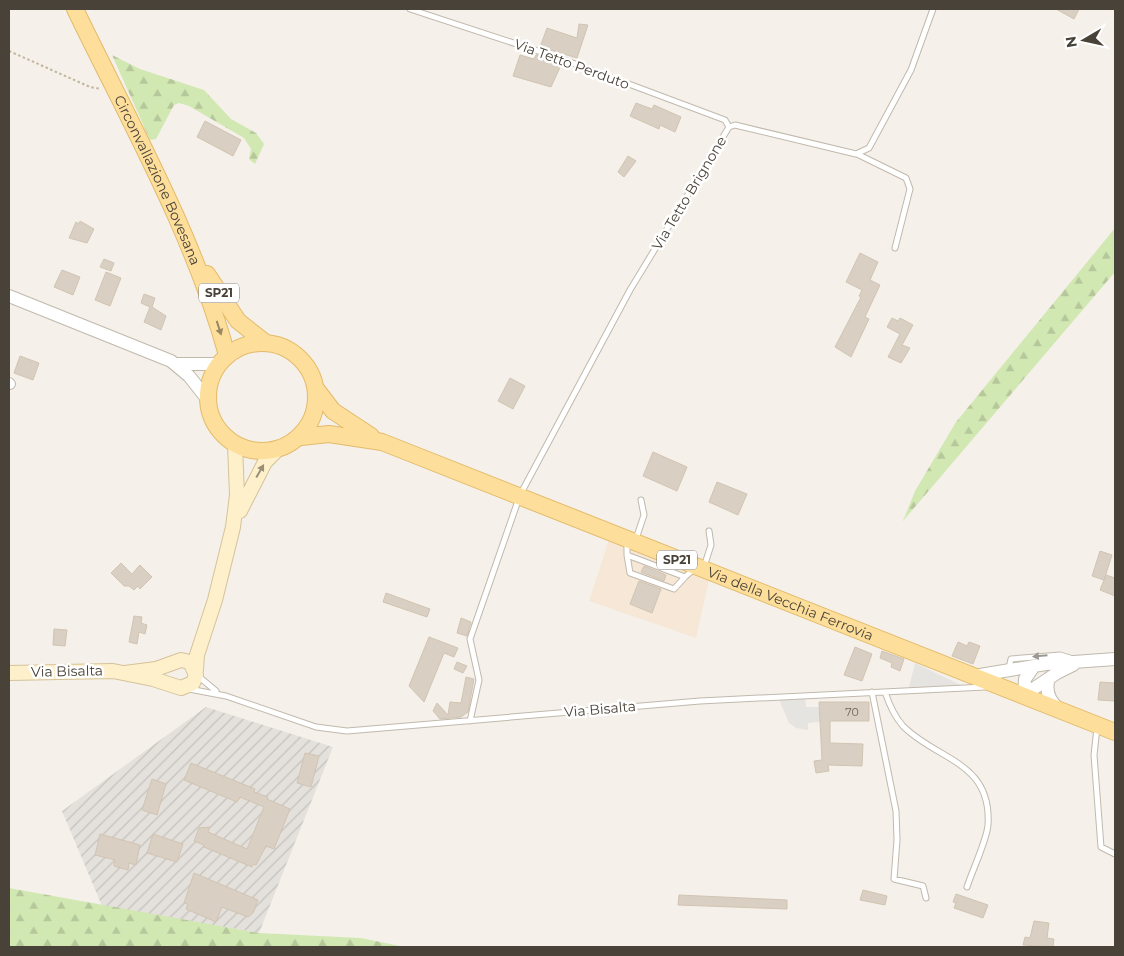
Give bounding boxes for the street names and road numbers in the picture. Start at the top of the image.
street label: Via Tetto Perduto [512,35,632,93]
street label: Circonvallazione Bovesana [110,92,205,268]
street label: Via Tetto Brignone [648,133,730,253]
road number: SP21 [199,284,239,302]
road number: SP21 [657,550,697,570]
street label: Via della Vecchia Ferrovia [705,563,876,645]
street label: Via Bisalta [31,661,103,681]
street label: Via Bisalta [563,697,637,721]

